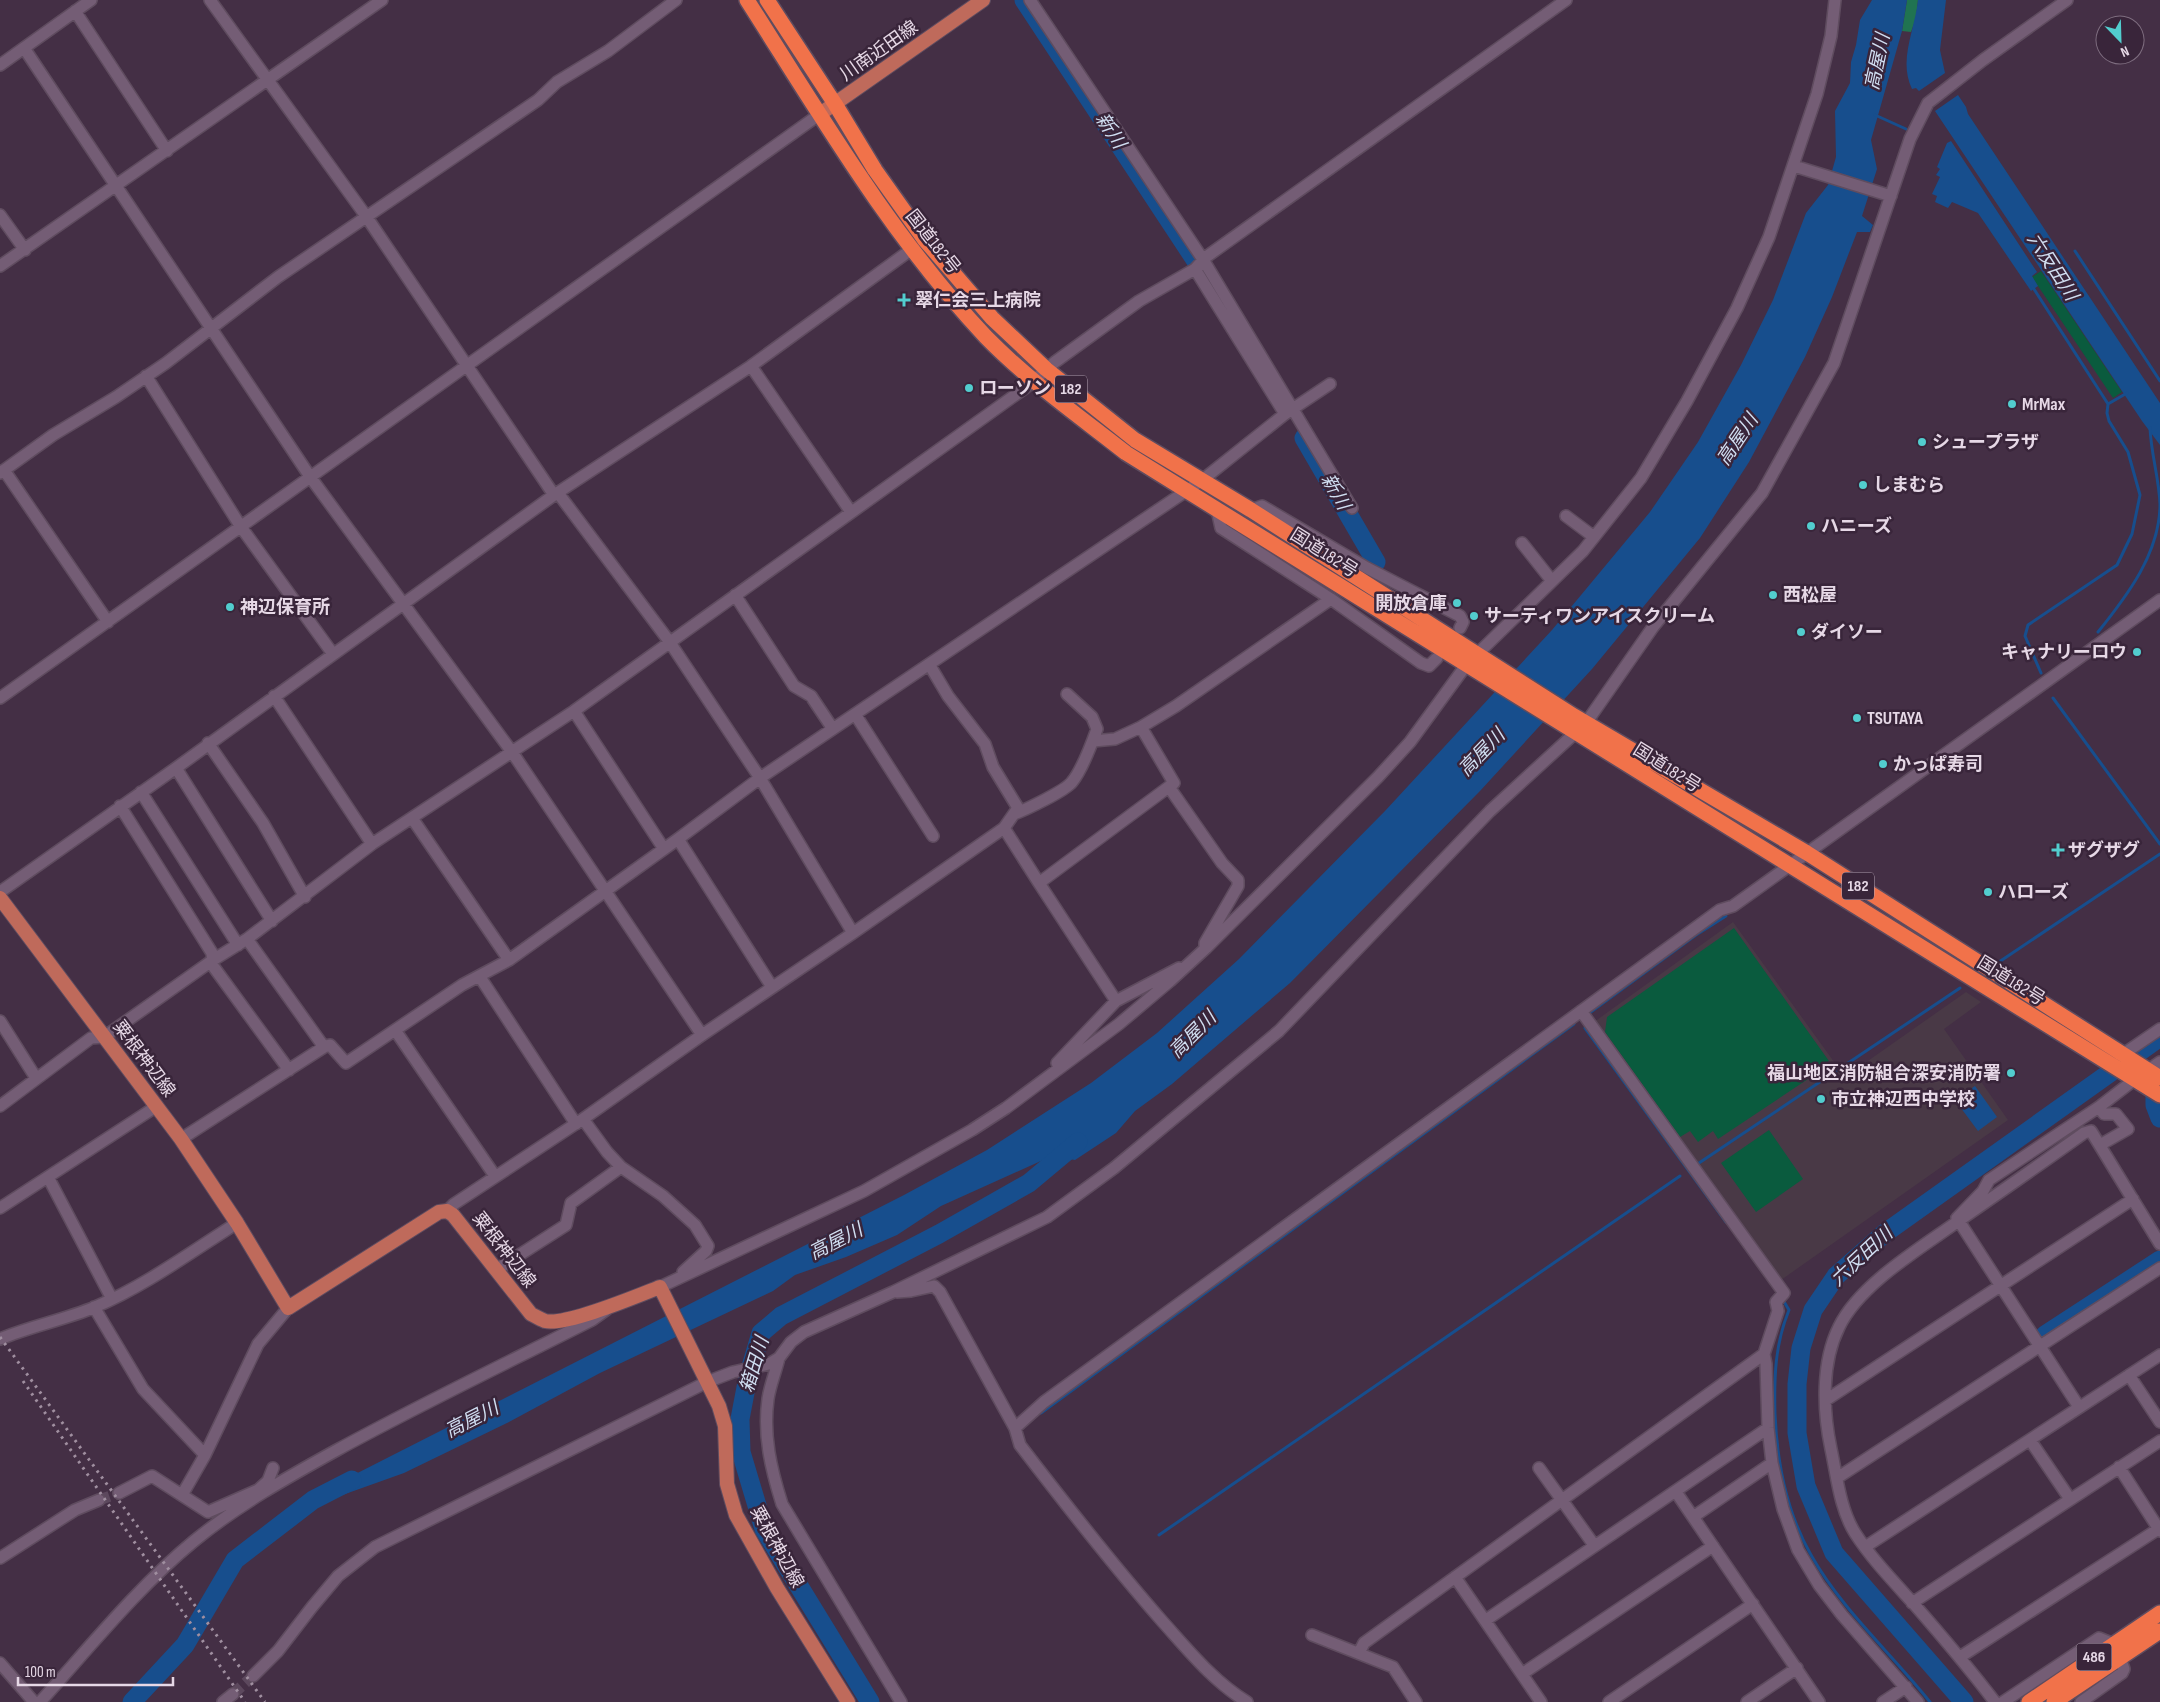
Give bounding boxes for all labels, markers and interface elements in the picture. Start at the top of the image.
north arrow [2095,15,2145,65]
street label: 川南近田線 [836,17,922,85]
water label: 高屋川 [1861,30,1896,92]
text: N [2118,42,2132,61]
water label: 新川 [1090,109,1131,155]
street label: 国道182号 [901,206,965,278]
water label: 六反田川 [2022,229,2083,307]
place label: 翠仁会三上病院 [915,290,1041,311]
marker: 翠仁会三上病院 [897,293,911,307]
road number: 182 [1055,376,1087,402]
place label: ローソン [979,378,1051,399]
marker: ローソン [963,382,975,394]
place label: MrMax [2022,394,2066,415]
marker: MrMax [2006,398,2018,410]
water label: 高屋川 [1713,408,1765,470]
place label: シュープラザ [1932,432,2039,453]
marker: シュープラザ [1916,436,1928,448]
water label: 新川 [1316,470,1355,516]
place label: しまむら [1873,475,1945,496]
marker: しまむら [1857,479,1869,491]
place label: ハニーズ [1821,516,1892,537]
marker: ハニーズ [1805,520,1817,532]
street label: 国道182号 [1286,524,1362,582]
place label: 西松屋 [1783,585,1837,606]
marker: 西松屋 [1767,589,1779,601]
place label: 開放倉庫 [1375,593,1447,614]
place label: 神辺保育所 [240,597,330,618]
marker: 開放倉庫 [1451,597,1463,609]
marker: 神辺保育所 [224,601,236,613]
place label: サーティワンアイスクリーム [1484,606,1715,627]
marker: サーティワンアイスクリーム [1468,610,1480,622]
place label: ダイソー [1811,622,1883,643]
marker: ダイソー [1795,626,1807,638]
place label: キャナリーロウ [2001,642,2127,663]
marker: キャナリーロウ [2131,646,2143,658]
place label: TSUTAYA [1867,708,1923,729]
marker: TSUTAYA [1851,712,1863,724]
water label: 高屋川 [1454,723,1511,781]
street label: 国道182号 [1629,739,1705,797]
place label: かっぱ寿司 [1893,754,1983,775]
marker: かっぱ寿司 [1877,758,1889,770]
place label: ザグザグ [2068,840,2140,861]
marker: ザグザグ [2052,844,2064,856]
road number: 182 [1842,872,1874,899]
place label: ハローズ [1998,882,2069,903]
marker: ハローズ [1982,886,1994,898]
street label: 国道182号 [1973,952,2049,1010]
water label: 高屋川 [1165,1005,1223,1063]
street label: 粟根神辺線 [109,1017,179,1101]
place label: 福山地区消防組合深安消防署 [1767,1063,2001,1084]
marker: 福山地区消防組合深安消防署 [2005,1067,2017,1079]
place label: 市立神辺西中学校 [1831,1089,1975,1110]
marker: 市立神辺西中学校 [1815,1093,1827,1105]
street label: 粟根神辺線 [468,1208,540,1292]
water label: 高屋川 [805,1218,868,1265]
water label: 六反田川 [1826,1221,1899,1291]
water label: 箱田川 [736,1332,775,1396]
water label: 高屋川 [441,1396,504,1443]
street label: 粟根神辺線 [746,1503,808,1591]
road number: 486 [2076,1644,2112,1670]
scale bar [18,1654,172,1686]
text: 100 m [25,1663,56,1682]

